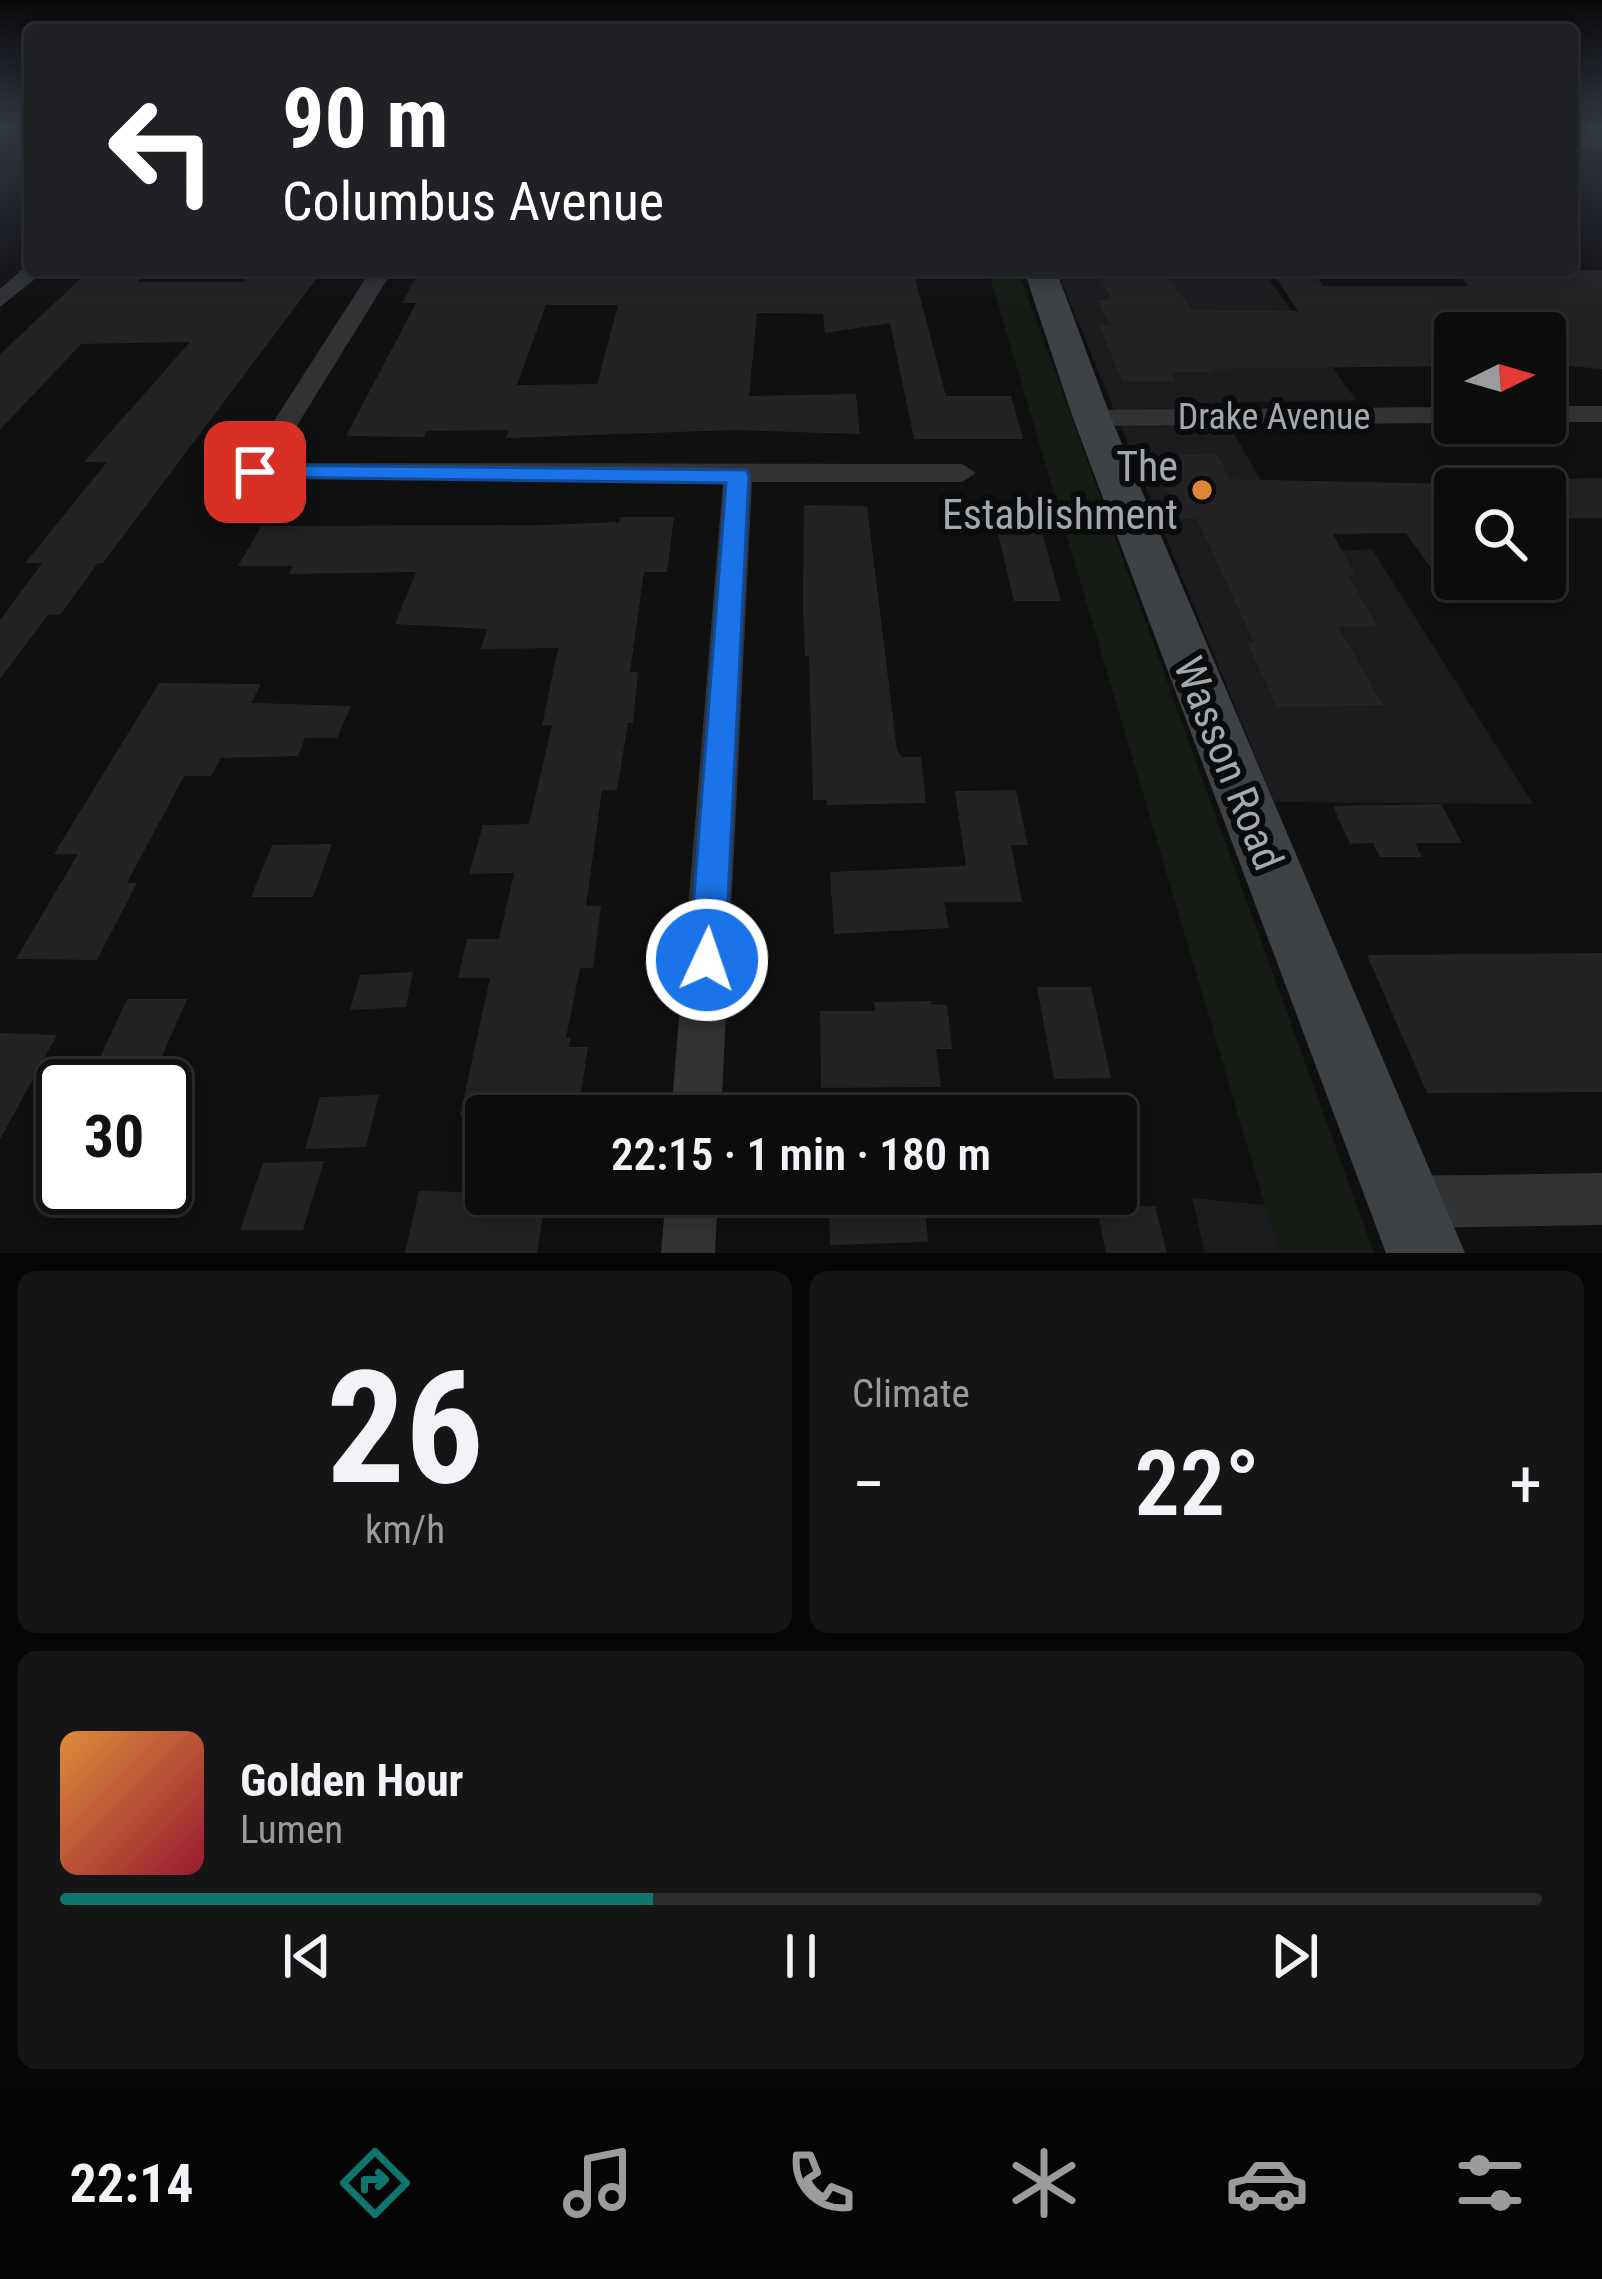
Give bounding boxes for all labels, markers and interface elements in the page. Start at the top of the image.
text: 90 m [282,69,449,168]
icon: left [84,72,240,228]
text: Columbus Avenue [282,170,664,233]
north arrow [1434,312,1566,444]
map controls [1434,312,1566,600]
street label: Drake Avenue [1178,396,1370,438]
pin [204,421,306,523]
icon: arrive [222,439,288,505]
place label: The Establishment [942,442,1178,539]
button: search [1434,468,1566,600]
marker: The Establishment [1189,477,1215,503]
street label: Wasson Road [1164,650,1293,877]
position arrow [644,897,770,1023]
speed limit sign: 30 [36,1059,192,1215]
text: 22:15 · 1 min · 180 m [611,1128,991,1181]
text: 26 [326,1337,484,1520]
text: Climate [852,1371,970,1417]
text: 22° [1134,1432,1260,1537]
text: − [852,1446,885,1523]
text: + [1509,1446,1542,1523]
text: km/h [365,1507,445,1553]
text: Golden Hour [240,1754,463,1807]
text: Lumen [240,1807,343,1853]
icon: previous [274,1923,340,1989]
icon: pause [768,1923,834,1989]
icon: next [1262,1923,1328,1989]
icon: directions [333,2141,417,2225]
icon: music [556,2141,640,2225]
icon: phone [779,2141,863,2225]
icon: climate [1002,2141,1086,2225]
icon: car [1225,2141,1309,2225]
icon: filters [1448,2141,1532,2225]
text: 22:14 [70,2152,194,2215]

